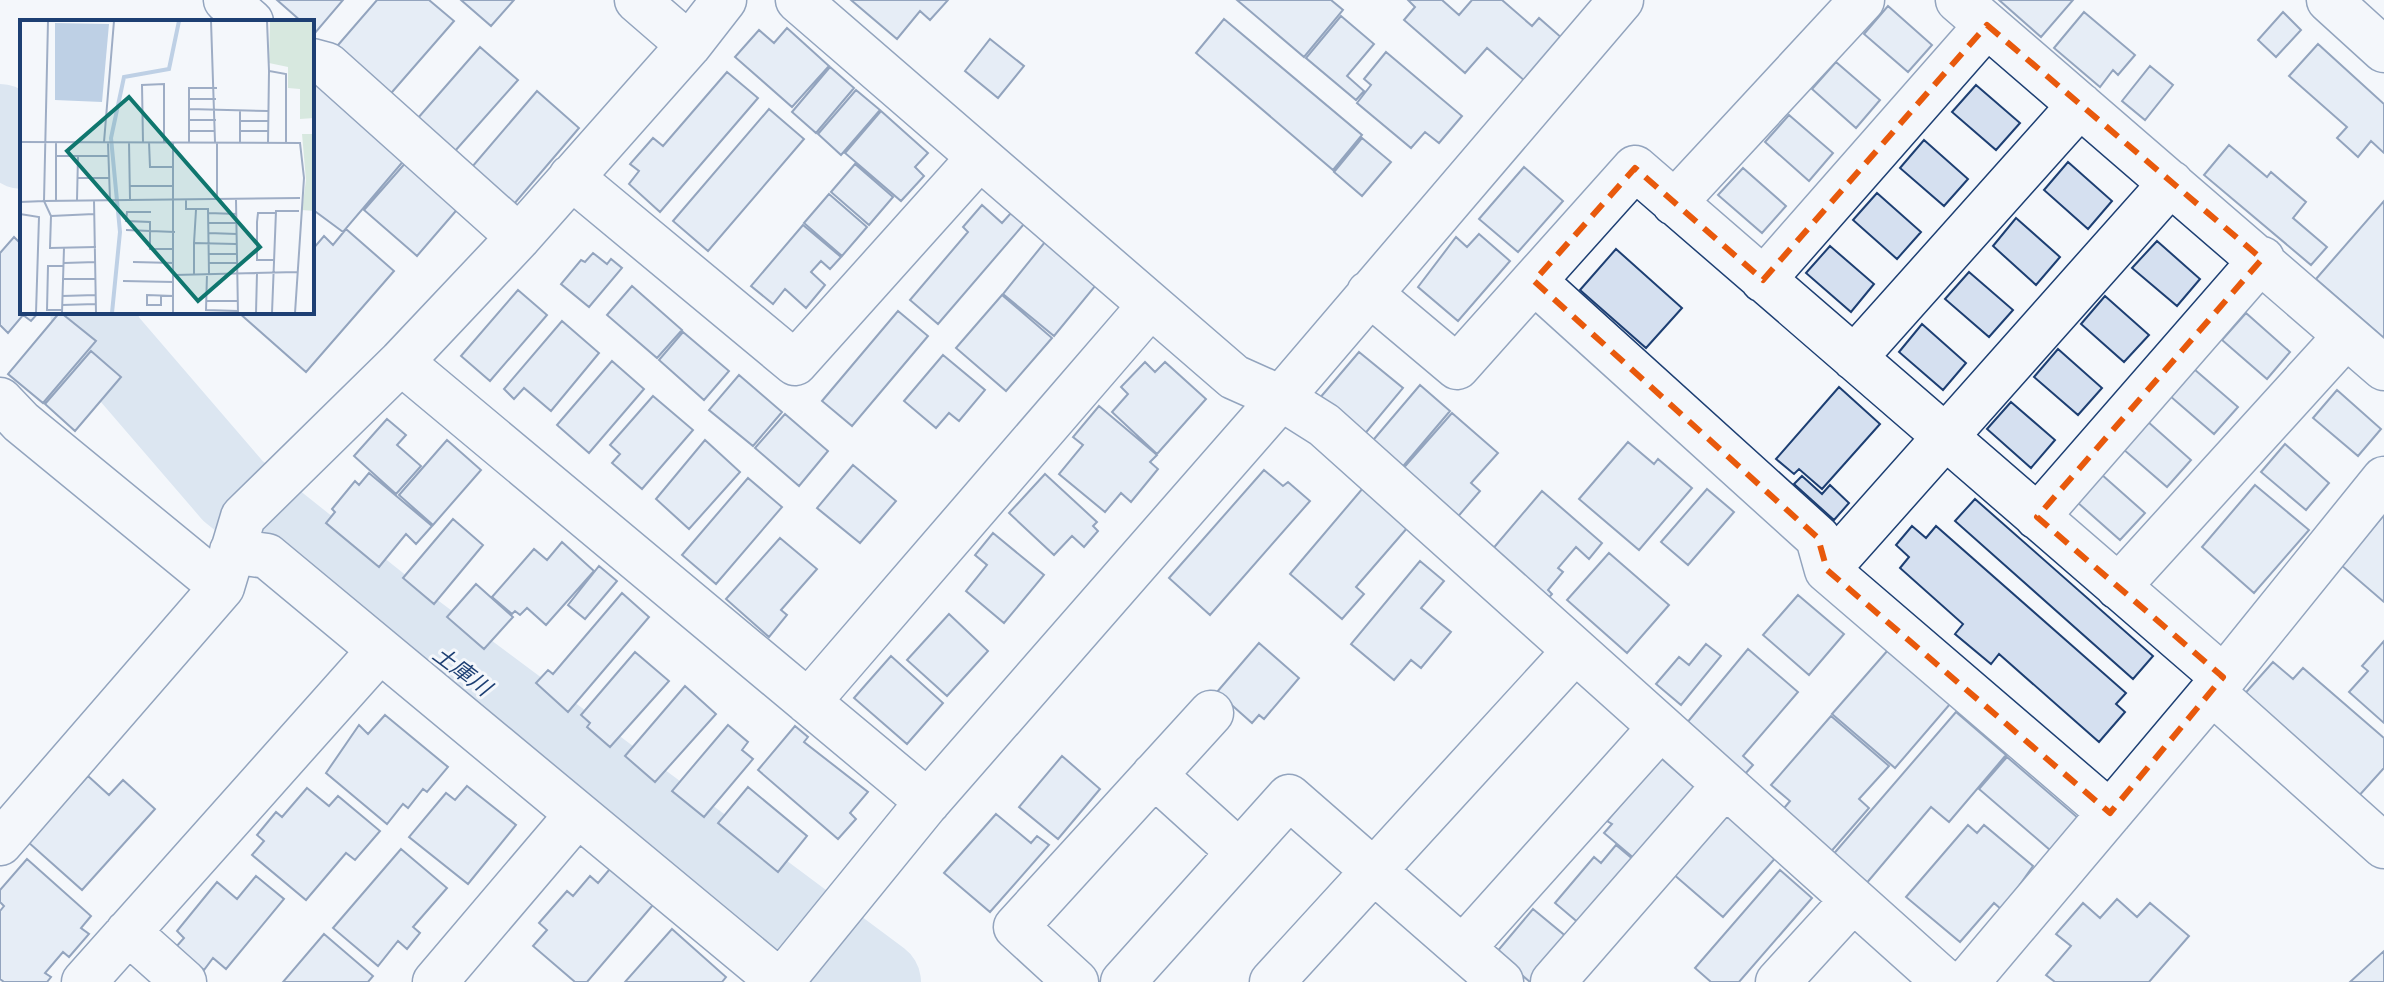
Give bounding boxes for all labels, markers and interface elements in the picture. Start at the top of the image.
inset map [20,20,314,314]
water label: 土庫川 [428,641,497,702]

